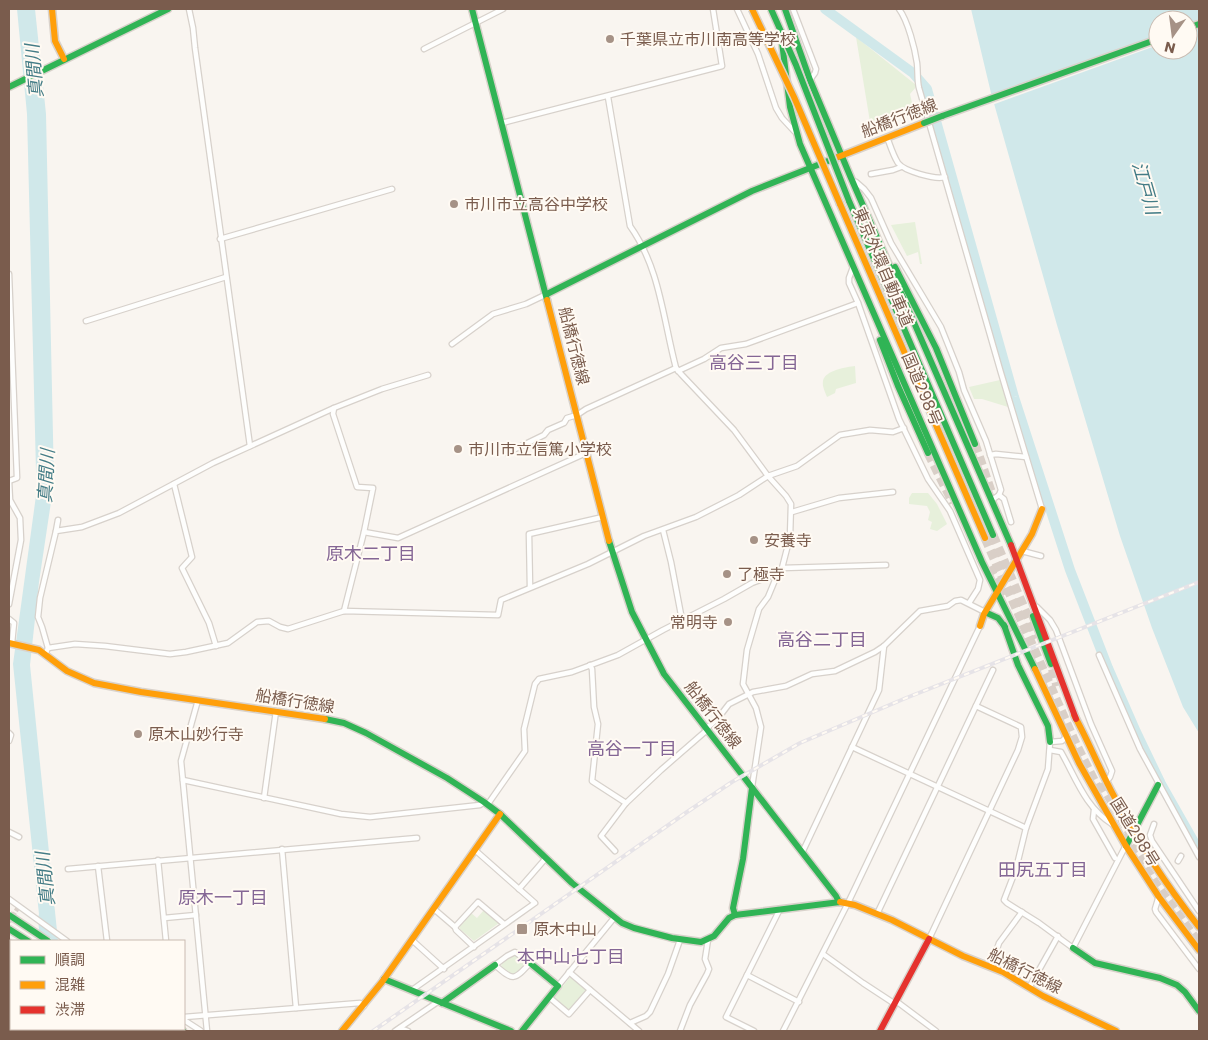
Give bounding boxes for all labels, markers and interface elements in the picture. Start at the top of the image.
north arrow [1148,10,1198,60]
place label: 千葉県立市川南高等学校 [620,28,796,51]
marker: 千葉県立市川南高等学校 [604,33,616,45]
text: N [1162,37,1177,59]
water label: 真間川 [19,41,49,99]
street label: 船橋行徳線 [858,93,940,143]
water label: 江戸川 [1127,159,1166,219]
place label: 市川市立高谷中学校 [464,193,608,216]
marker: 市川市立高谷中学校 [448,198,460,210]
street label: 東京外環自動車道 [847,204,919,330]
street label: 船橋行徳線 [553,304,595,388]
street label: 国道298号 [896,349,948,429]
district label: 高谷三丁目 [709,350,799,375]
place label: 市川市立信篤小学校 [468,438,612,461]
marker: 市川市立信篤小学校 [452,443,464,455]
water label: 真間川 [32,446,60,504]
place label: 安養寺 [764,529,812,552]
marker: 安養寺 [748,534,760,546]
district label: 原木二丁目 [326,541,416,566]
place label: 了極寺 [737,563,785,586]
marker: 了極寺 [721,568,733,580]
place label: 常明寺 [670,611,718,634]
marker: 常明寺 [722,616,734,628]
district label: 高谷二丁目 [777,627,867,652]
street label: 船橋行徳線 [679,676,747,754]
street label: 船橋行徳線 [254,683,336,719]
place label: 原木山妙行寺 [148,723,244,746]
marker: 原木山妙行寺 [132,728,144,740]
district label: 高谷一丁目 [587,736,677,761]
street label: 国道298号 [1105,793,1165,871]
water label: 真間川 [30,849,60,907]
district label: 田尻五丁目 [998,857,1088,882]
district label: 原木一丁目 [178,885,268,910]
place label: 原木中山 [533,918,597,941]
marker: 原木中山 [515,922,529,936]
legend [10,940,185,1030]
street label: 船橋行徳線 [984,943,1066,999]
district label: 本中山七丁目 [517,944,625,969]
text: 順調 [55,949,85,970]
text: 混雑 [55,974,85,995]
text: 渋滞 [55,999,85,1020]

